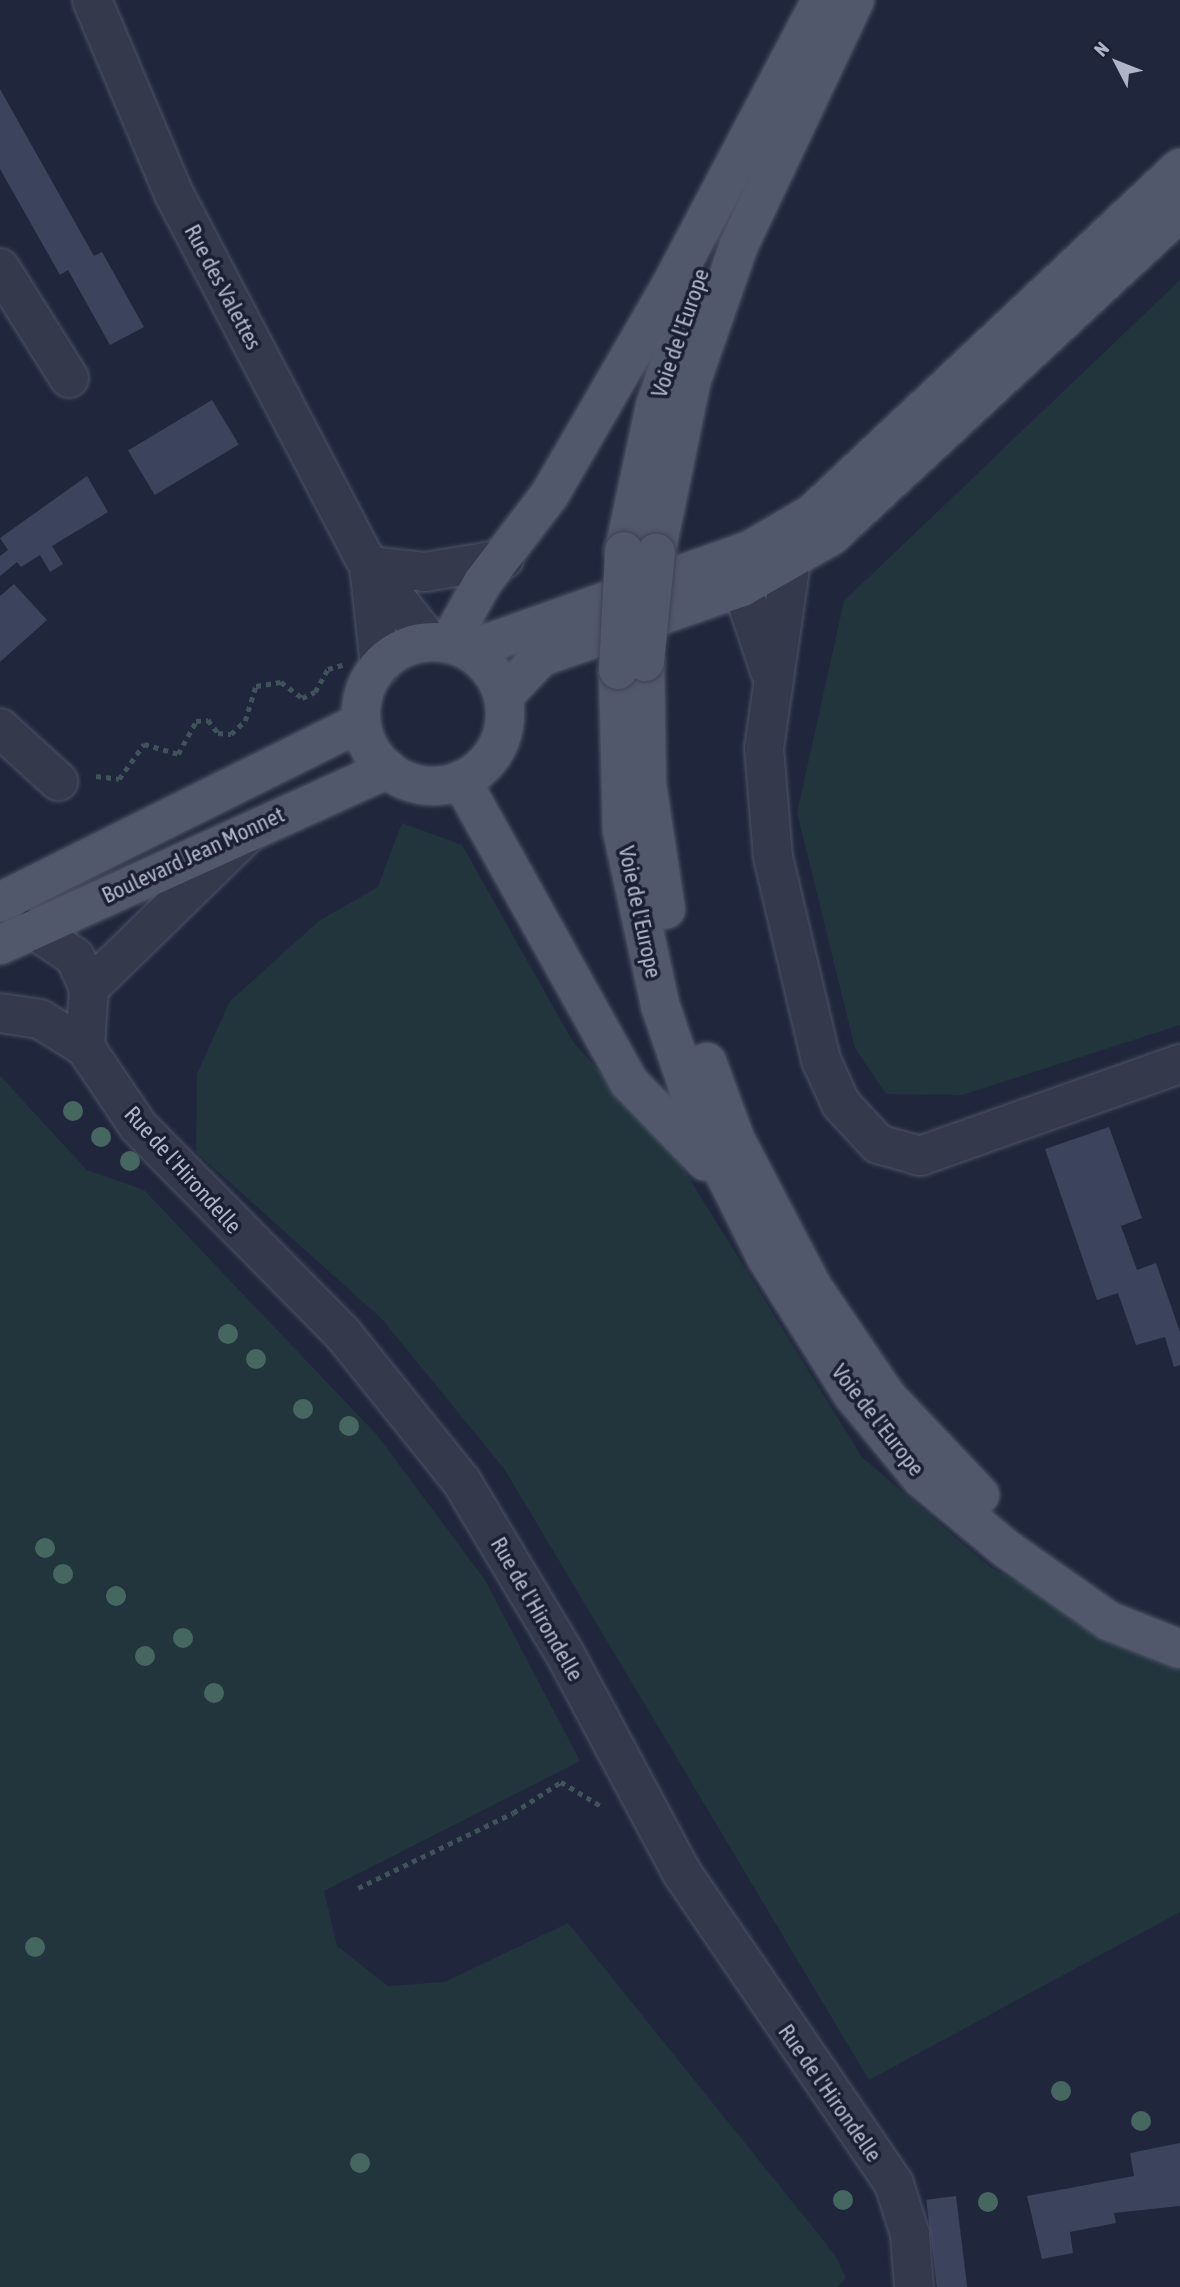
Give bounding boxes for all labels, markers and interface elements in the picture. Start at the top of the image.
north arrow [1082,28,1152,98]
text: N [1089,37,1113,60]
street label: Rue des Valettes [178,220,268,354]
street label: Voie de l'Europe [645,265,715,401]
street label: Boulevard Jean Monnet [97,801,289,909]
street label: Voie de l'Europe [613,843,667,981]
street label: Rue de l'Hirondelle [119,1101,247,1239]
street label: Voie de l'Europe [826,1359,930,1481]
street label: Rue de l'Hirondelle [485,1532,589,1686]
street label: Rue de l'Hirondelle [772,2019,888,2167]

